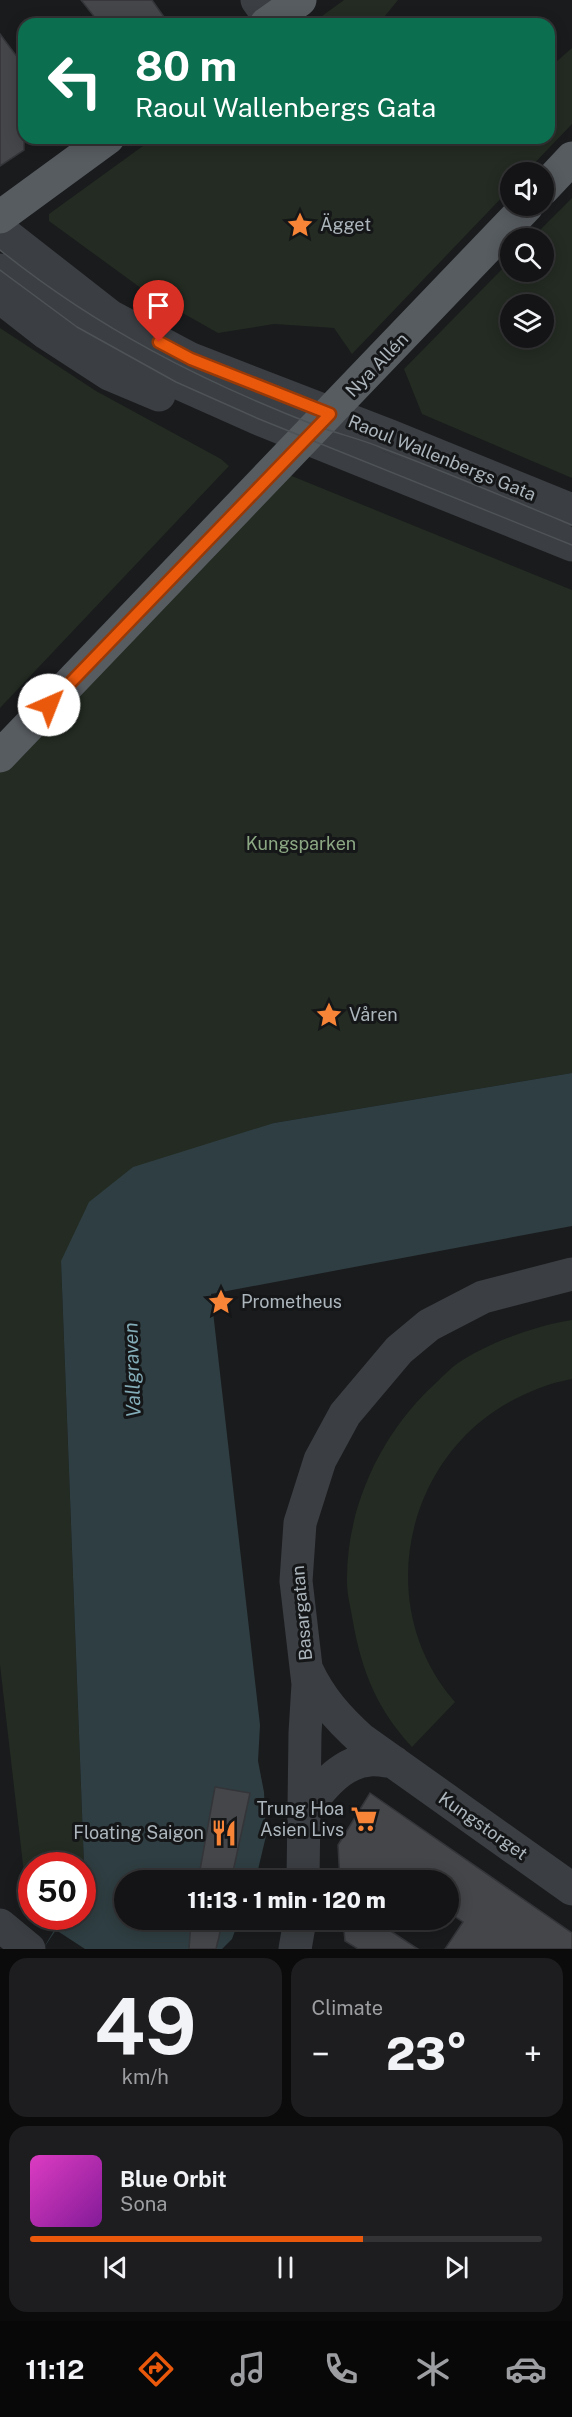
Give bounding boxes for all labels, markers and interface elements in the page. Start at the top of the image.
text: 80 m [135,41,237,90]
icon: left [36,42,114,120]
text: Raoul Wallenbergs Gata [135,91,436,123]
map controls [500,162,554,348]
button: sound [500,162,554,216]
place icon: Ägget [285,210,315,240]
place label: Ägget [320,213,371,235]
button: search [500,228,554,282]
pin [133,280,184,342]
icon: arrive [142,289,175,322]
button: layers [500,294,554,348]
street label: Nya Allén [341,328,412,401]
street label: Raoul Wallenbergs Gata [345,410,539,505]
position arrow [17,673,81,737]
park label: Kungsparken [246,833,356,854]
place icon: Våren [314,1000,344,1030]
place label: Våren [349,1004,398,1025]
place icon: Prometheus [206,1287,236,1317]
place label: Prometheus [241,1291,342,1312]
water label: Vallgraven [118,1322,146,1418]
street label: Basargatan [287,1565,316,1662]
street label: Kungstorget [435,1787,532,1864]
place label: Trung Hoa Asien Livs [257,1798,344,1840]
supermarket icon: Trung Hoa Asien Livs [349,1804,379,1834]
restaurant icon: Floating Saigon [209,1818,239,1848]
place label: Floating Saigon [73,1822,204,1843]
speed limit sign: 50 [18,1852,96,1930]
text: 11:13 · 1 min · 120 m [187,1887,386,1913]
text: 49 [94,1980,197,2072]
text: Climate [312,1996,383,2020]
text: 23° [386,2027,468,2080]
text: − [312,2035,330,2073]
text: + [524,2035,542,2073]
text: km/h [122,2065,169,2089]
text: Blue Orbit [120,2166,227,2192]
text: Sona [120,2192,167,2216]
icon: previous [99,2251,132,2284]
icon: pause [269,2251,302,2284]
icon: next [440,2251,473,2284]
icon: directions [135,2348,177,2390]
icon: music [227,2348,269,2390]
icon: phone [320,2348,362,2390]
icon: climate [412,2348,454,2390]
icon: car [505,2348,547,2390]
text: 11:12 [25,2353,84,2385]

